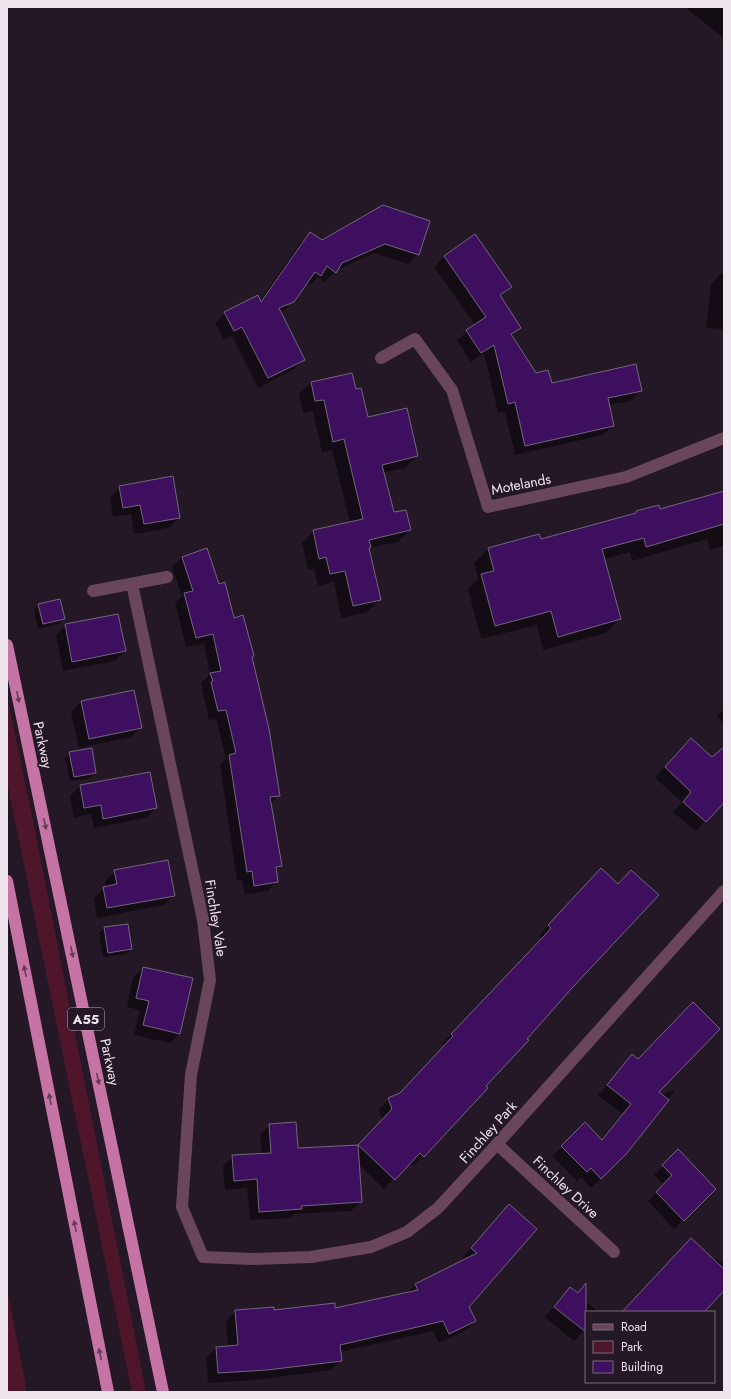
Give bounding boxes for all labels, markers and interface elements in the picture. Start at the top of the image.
street label: Motelands [489,468,553,500]
one-way arrow [15,691,21,703]
street label: Parkway [28,720,58,771]
one-way arrow [42,818,48,831]
street label: Finchley Vale [200,878,232,958]
one-way arrow [69,946,75,958]
one-way arrow [21,965,27,977]
road number: A55 [68,1008,104,1030]
street label: Parkway [95,1037,125,1088]
one-way arrow [96,1073,102,1085]
one-way arrow [46,1093,52,1105]
street label: Finchley Park [455,1096,522,1168]
street label: Finchley Drive [529,1151,603,1223]
one-way arrow [71,1220,77,1232]
legend [585,1311,715,1383]
text: Road [621,1318,647,1336]
text: Park [621,1338,643,1356]
one-way arrow [97,1348,103,1360]
text: Building [621,1358,663,1376]

